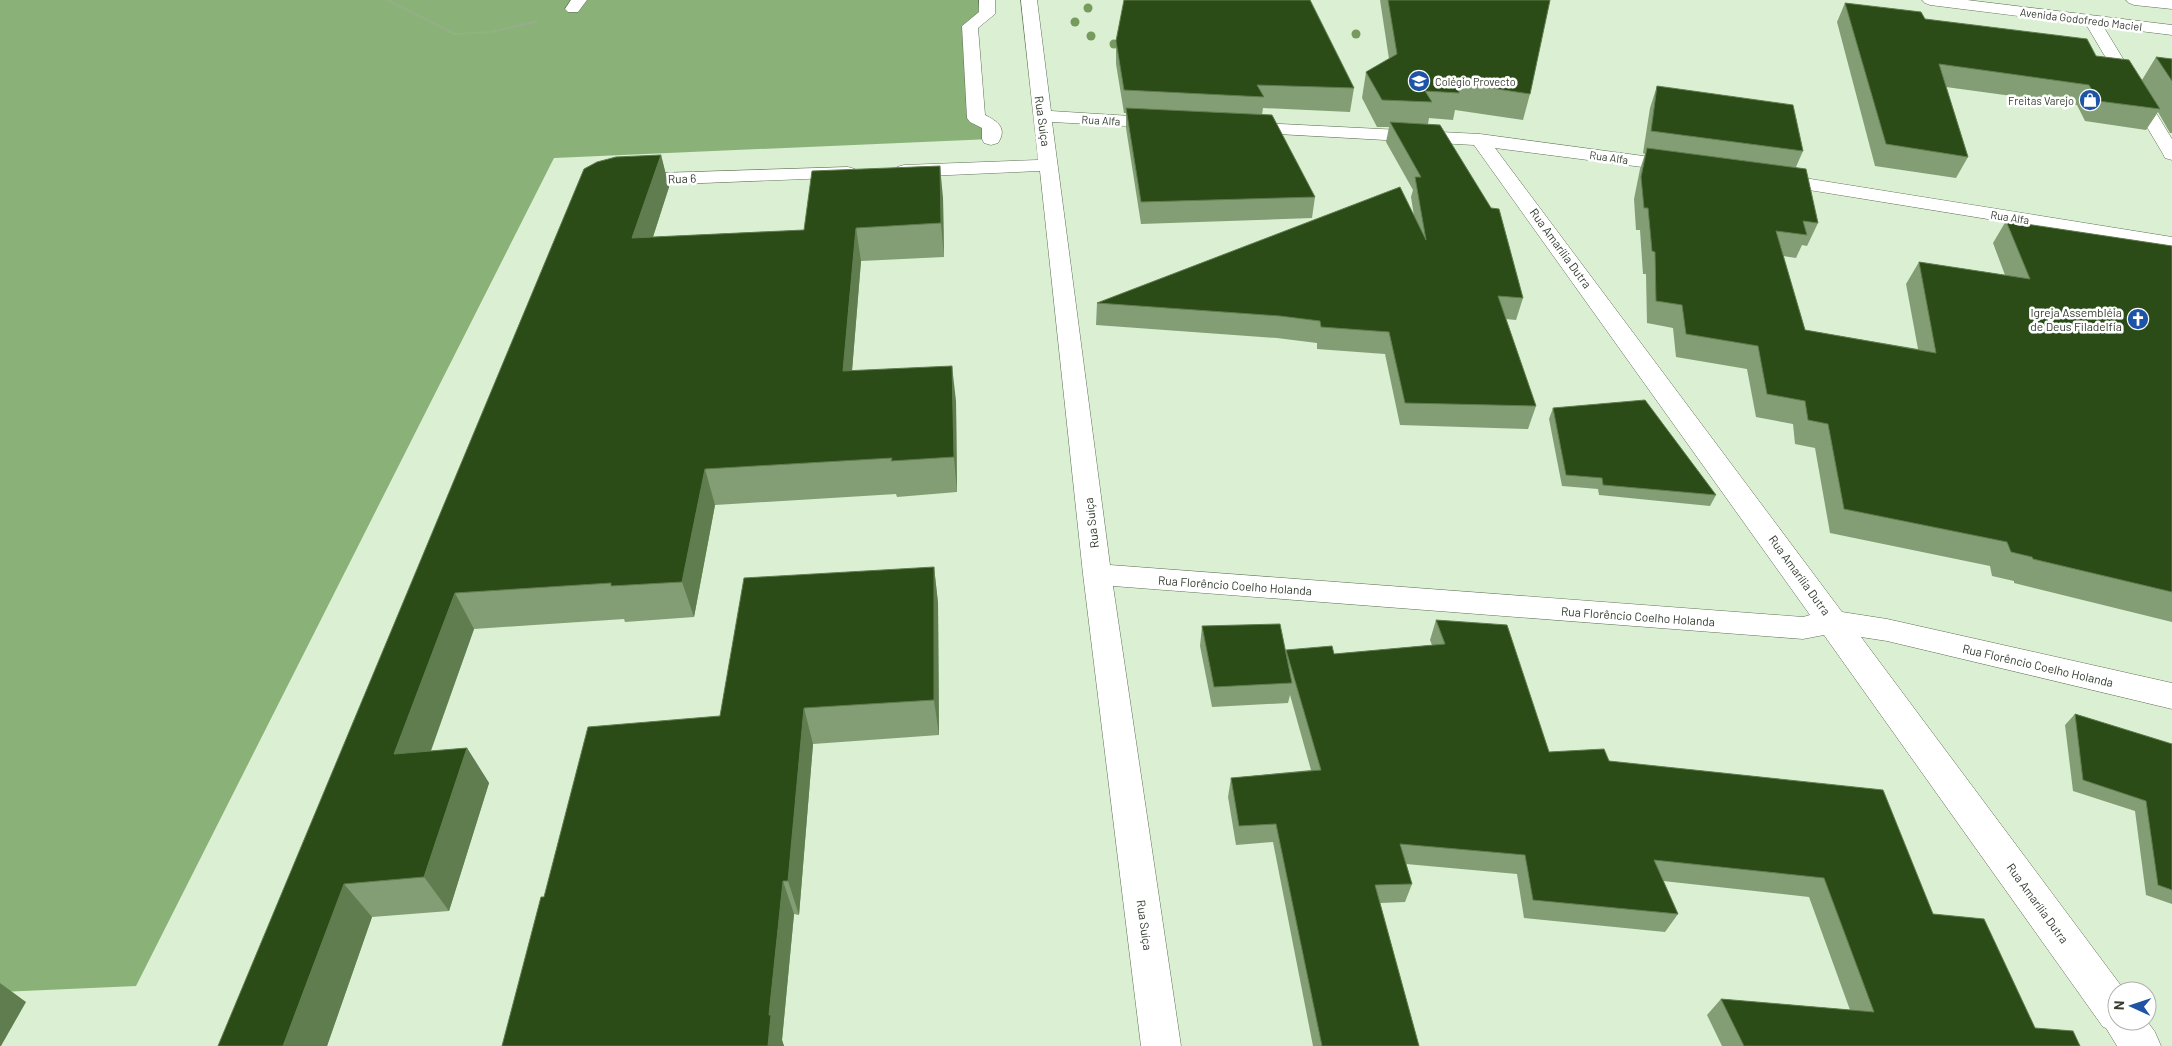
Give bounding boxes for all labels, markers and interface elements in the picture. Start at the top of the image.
street label: Avenida Godofredo Maciel [2019,5,2143,33]
school or university icon: Colégio Provecto [1407,69,1431,93]
place label: Colégio Provecto [1435,75,1516,88]
shop icon: Freitas Varejo [2078,88,2102,112]
place label: Freitas Varejo [2008,94,2074,107]
street label: Rua Suíça [1033,95,1053,147]
street label: Rua Alfa [1081,112,1121,128]
street label: Rua Alfa [1589,148,1629,166]
street label: Rua 6 [668,171,696,185]
street label: Rua Amarília Dutra [1527,205,1595,291]
street label: Rua Alfa [1990,208,2030,226]
place label: Igreja Assembléia de Deus Filadelfia [2030,305,2122,333]
church icon: Igreja Assembléia de Deus Filadelfia [2126,307,2150,331]
street label: Rua Suíça [1081,497,1101,549]
street label: Rua Amarília Dutra [1766,532,1834,618]
street label: Rua Florêncio Coelho Holanda [1157,573,1313,597]
street label: Rua Florêncio Coelho Holanda [1560,604,1716,628]
street label: Rua Florêncio Coelho Holanda [1961,641,2115,689]
street label: Rua Amarília Dutra [2004,860,2072,946]
street label: Rua Suíça [1135,899,1155,951]
north arrow [2107,981,2157,1031]
text: N [2110,1000,2127,1010]

